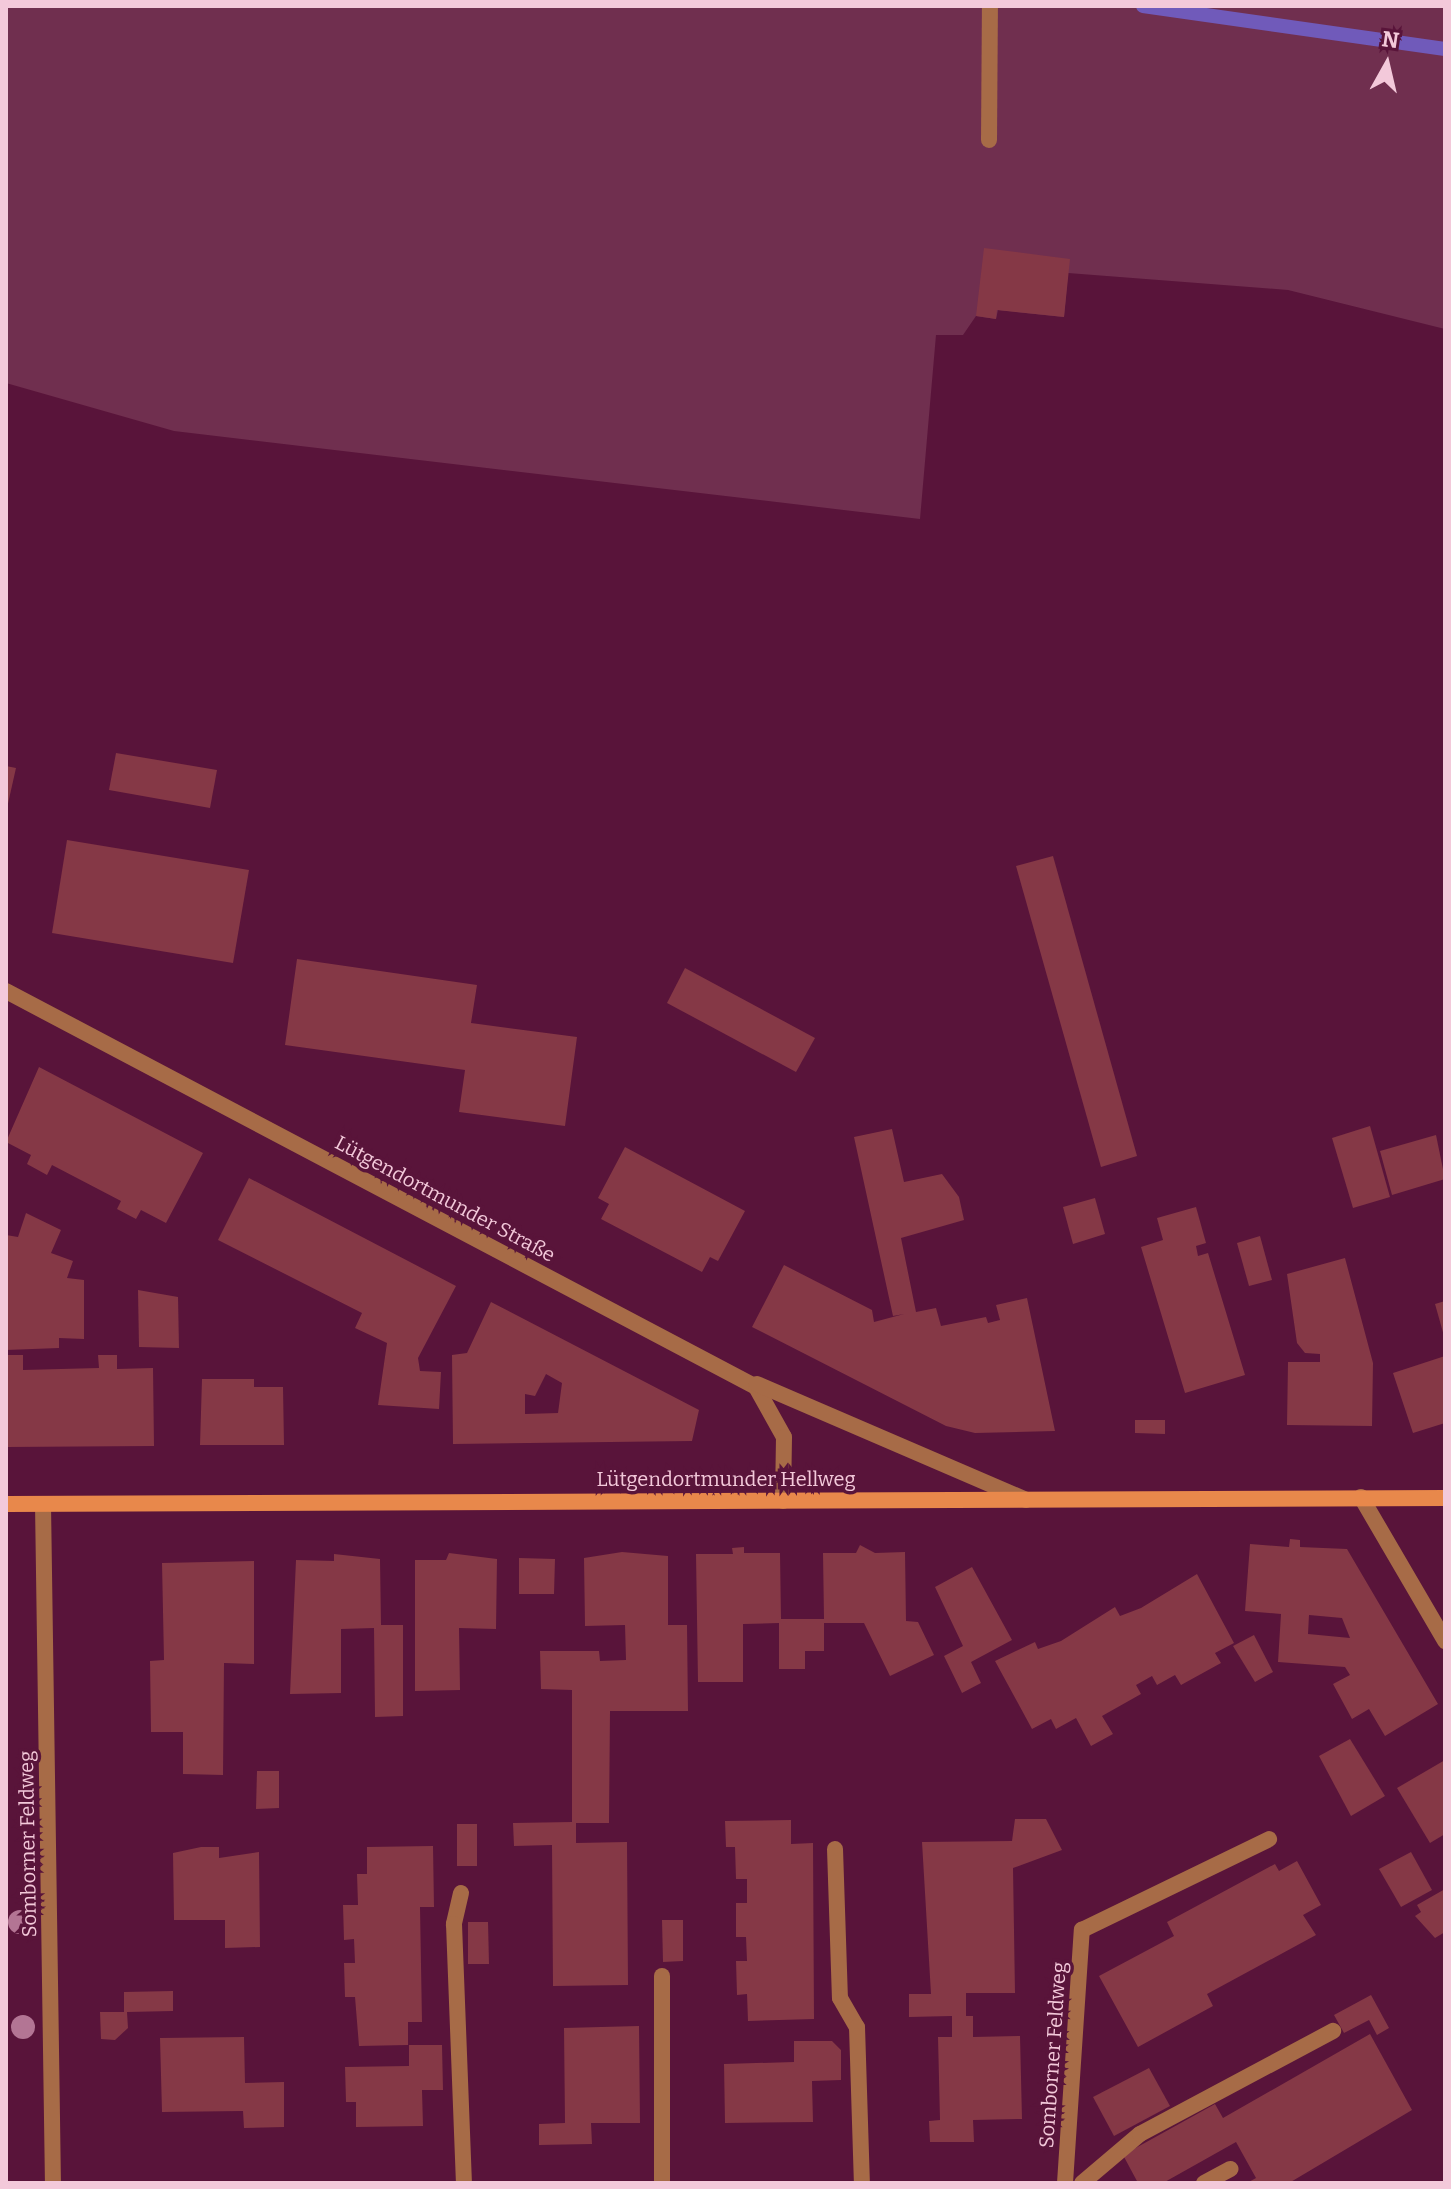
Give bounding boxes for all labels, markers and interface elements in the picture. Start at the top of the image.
north arrow [1347,24,1427,104]
text: N [1380,25,1401,54]
street label: Lütgendortmunder Straße [331,1131,559,1267]
street label: Lütgendortmunder Hellweg [596,1467,856,1491]
street label: Somborner Feldweg [14,1750,42,1938]
street label: Somborner Feldweg [1035,1961,1071,2149]

